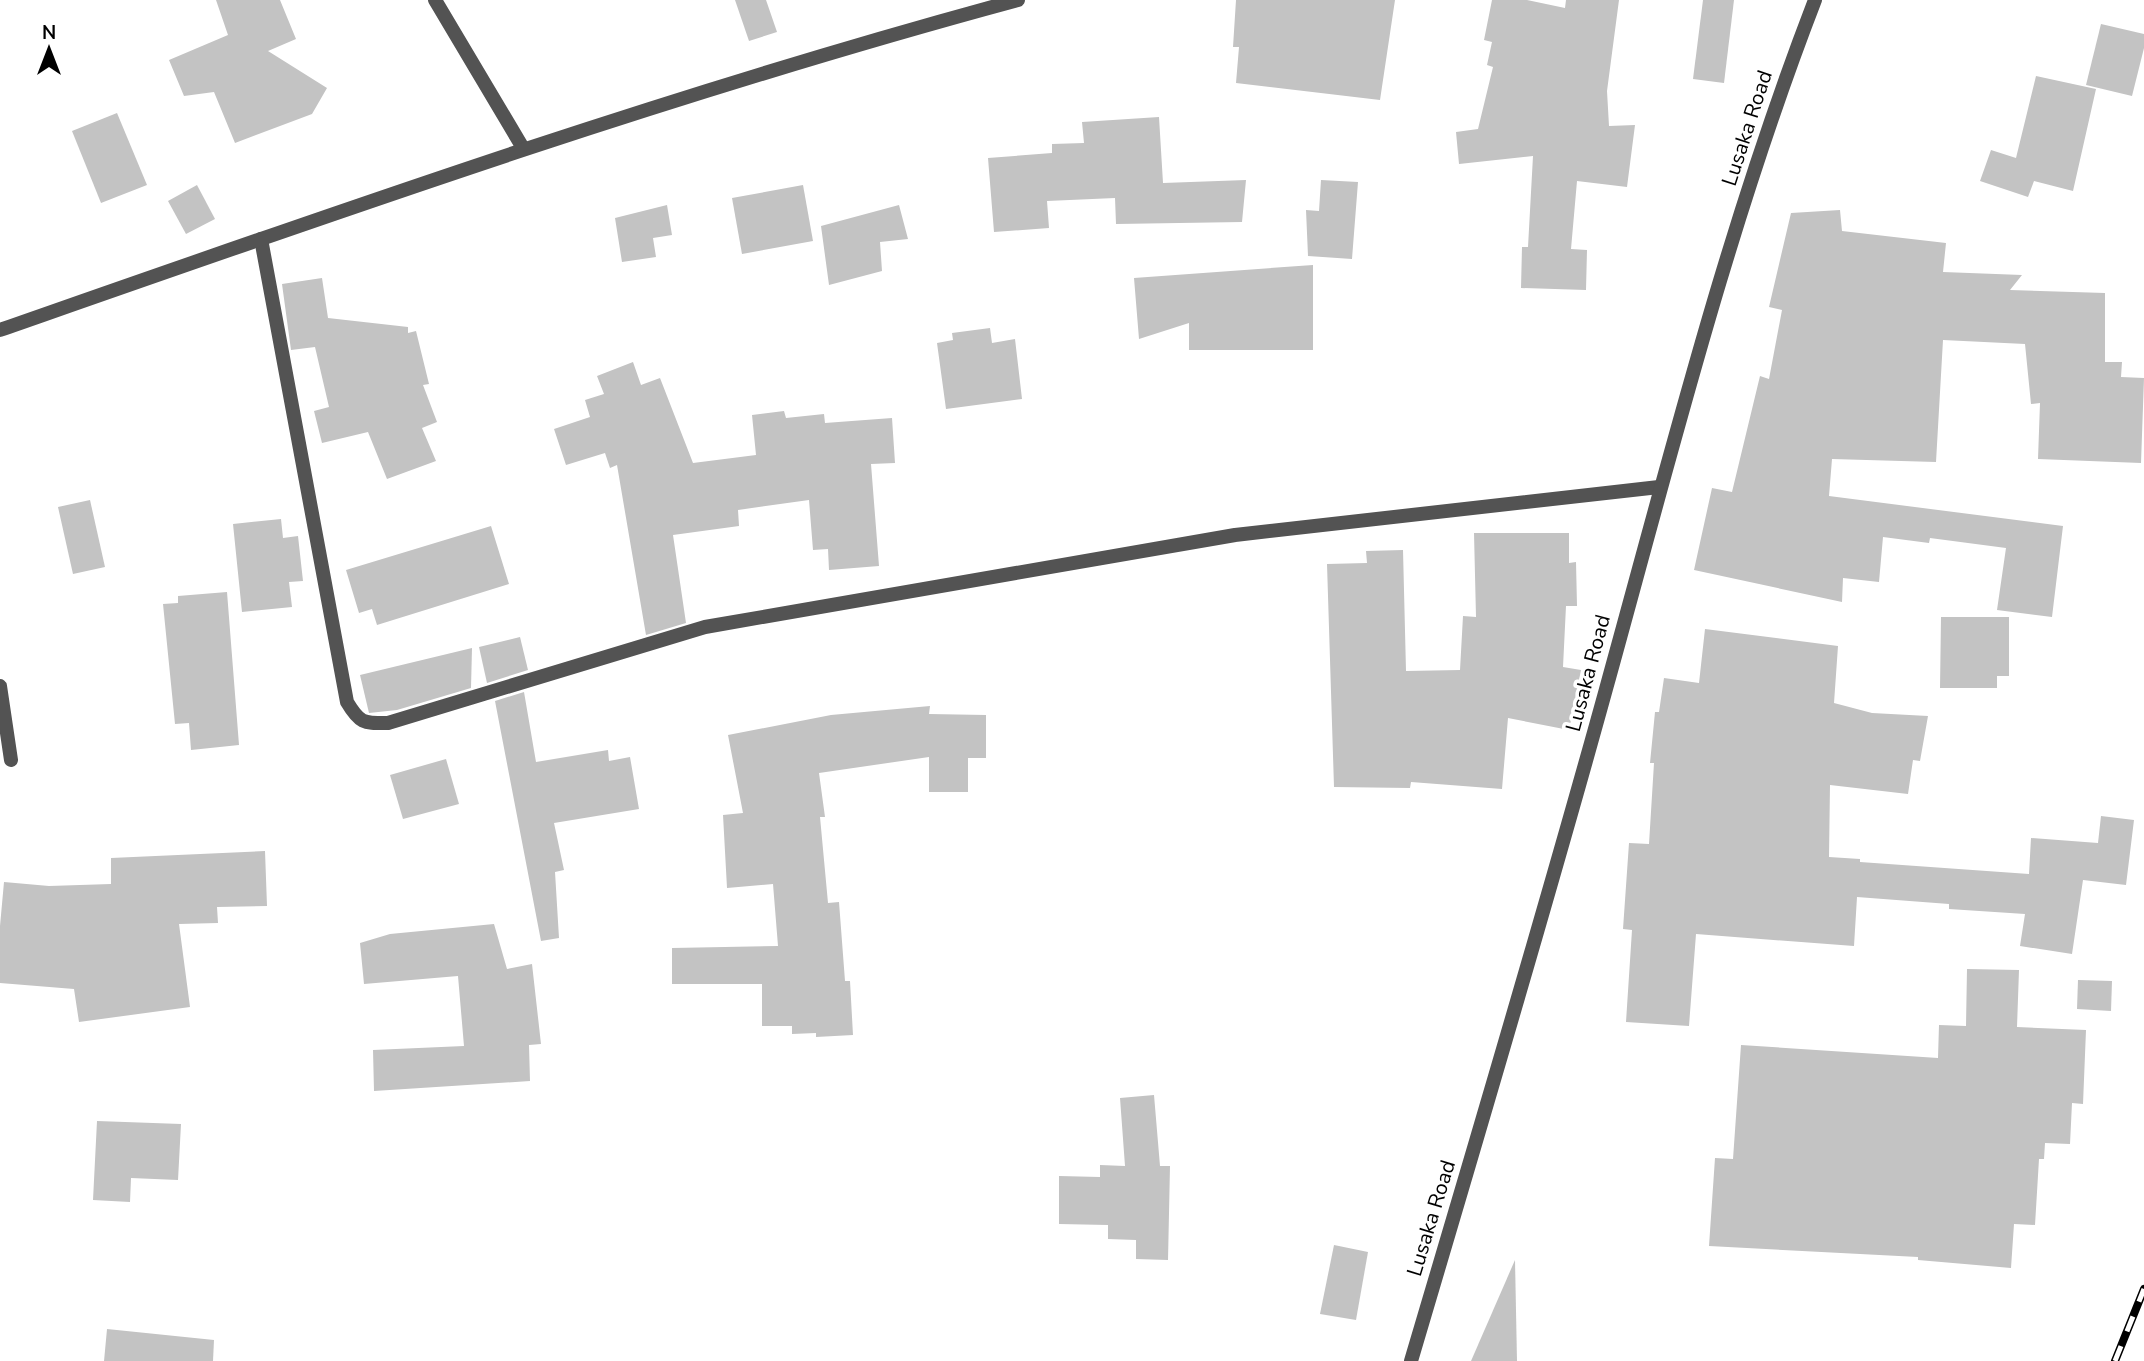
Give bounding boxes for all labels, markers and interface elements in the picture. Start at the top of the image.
north arrow [14,14,84,84]
text: N [42,20,56,46]
street label: Lusaka Road [1715,67,1779,189]
street label: Lusaka Road [1559,611,1617,735]
street label: Lusaka Road [1400,1157,1462,1279]

